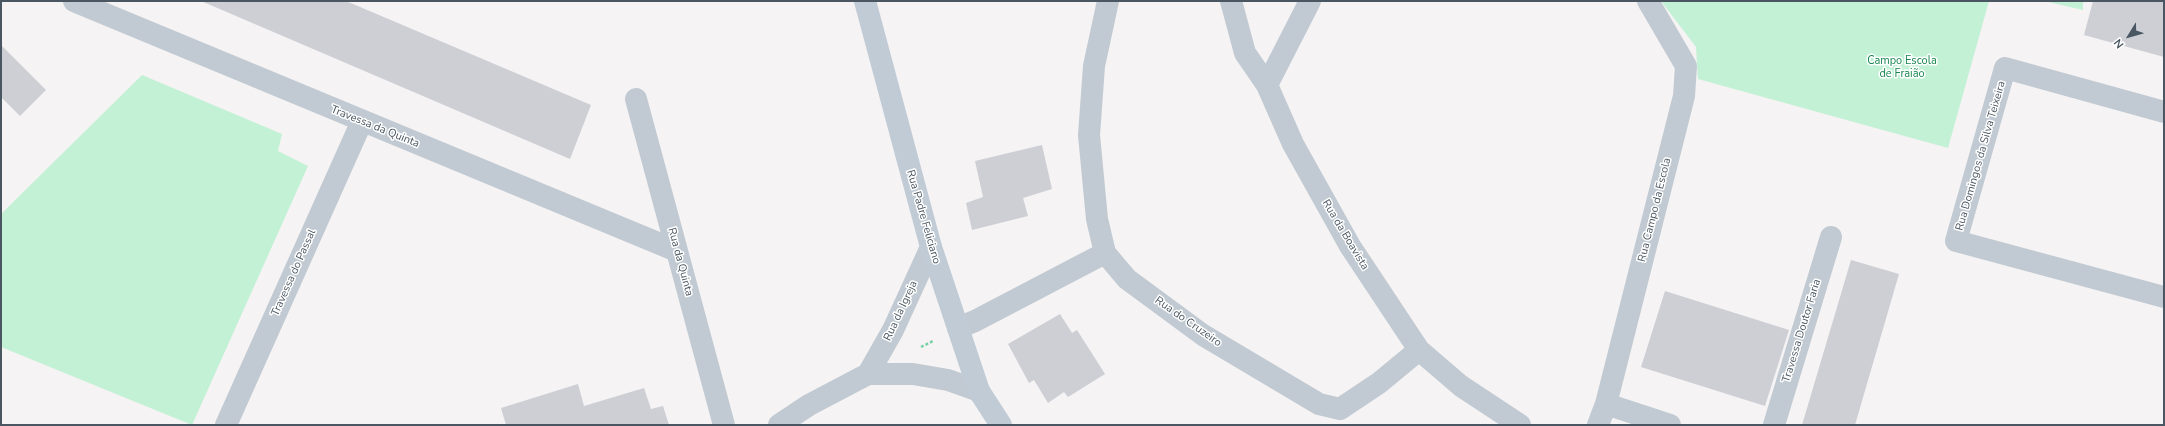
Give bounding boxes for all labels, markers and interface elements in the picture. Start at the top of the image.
north arrow [2109,16,2149,56]
text: N [2111,36,2127,51]
park label: Campo Escola de Fraião [1867,54,1937,80]
street label: Rua Domingos da Silva Teixeira [1953,80,2009,232]
street label: Travessa da Quinta [329,103,421,151]
street label: Rua Campo da Escola [1636,157,1674,263]
street label: Rua Padre Feliciano [903,169,943,265]
street label: Rua da Boavista [1319,197,1371,273]
street label: Rua da Quinta [665,226,695,298]
street label: Travessa do Passal [269,228,319,318]
street label: Travessa Doutor Faria [1780,278,1824,384]
street label: Rua da Igreja [881,279,921,343]
street label: Rua do Cruzeiro [1152,294,1224,350]

